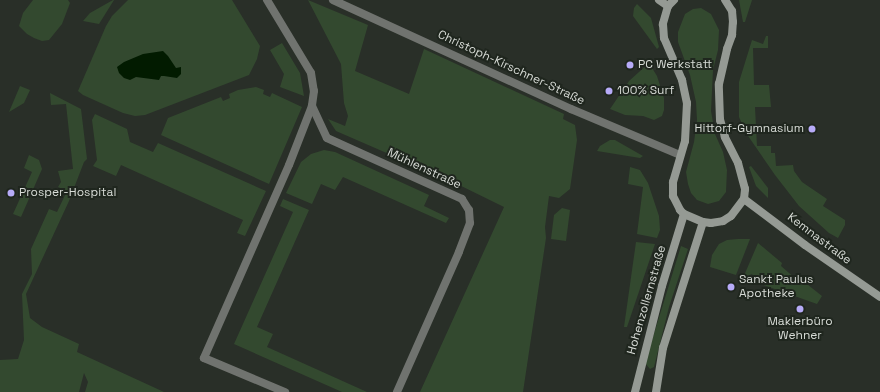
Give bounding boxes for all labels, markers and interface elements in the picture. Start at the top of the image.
street label: Christoph-Kirschner-Straße [435,28,587,108]
place label: PC Werkstatt [638,58,712,72]
marker: PC Werkstatt [625,60,635,70]
place label: 100% Surf [617,84,674,98]
marker: 100% Surf [604,86,614,96]
place label: Hittorf-Gymnasium [695,122,804,136]
marker: Hittorf-Gymnasium [807,124,817,134]
street label: Mühlenstraße [385,146,463,192]
place label: Prosper-Hospital [19,186,116,200]
marker: Prosper-Hospital [6,188,16,198]
street label: Kemnastraße [784,210,854,268]
street label: Hohenzollernstraße [625,244,669,356]
place label: Sankt Paulus Apotheke [739,273,813,301]
marker: Sankt Paulus Apotheke [726,282,736,292]
marker: Maklerbüro Wehner [795,304,805,314]
place label: Maklerbüro Wehner [767,315,833,343]

